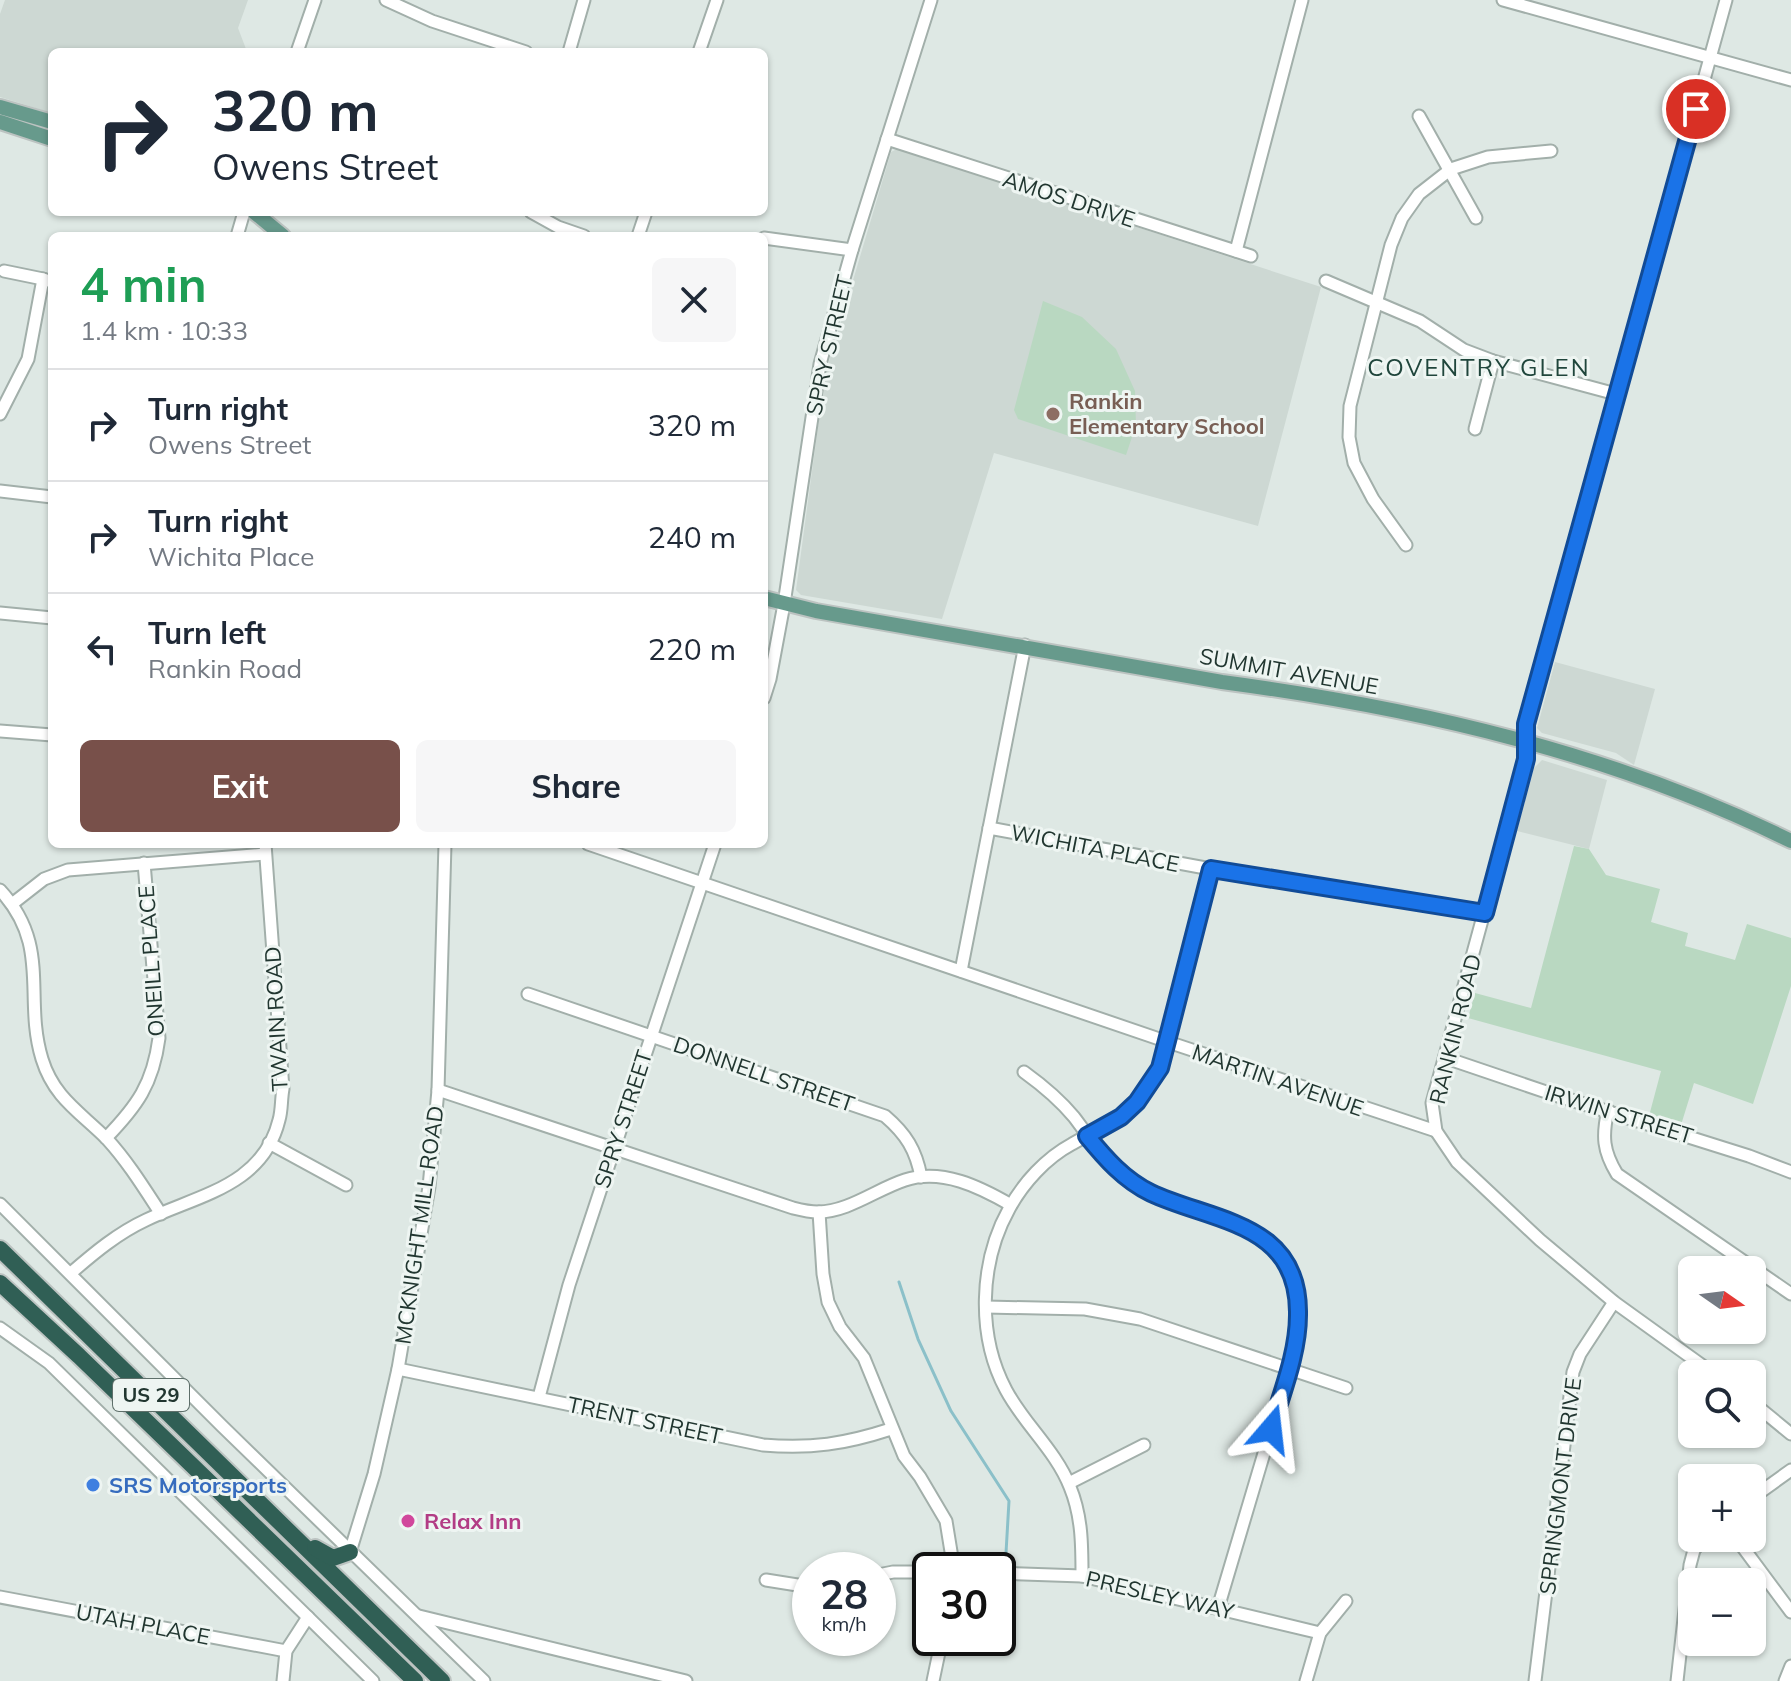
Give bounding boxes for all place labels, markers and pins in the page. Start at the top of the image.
pin [1662,75,1730,143]
place label: Rankin Elementary School [1069,387,1265,440]
marker: Rankin Elementary School [1044,405,1062,423]
place label: SRS Motorsports [109,1471,287,1499]
marker: SRS Motorsports [84,1476,102,1494]
place label: Relax Inn [424,1507,521,1535]
marker: Relax Inn [399,1512,417,1530]

